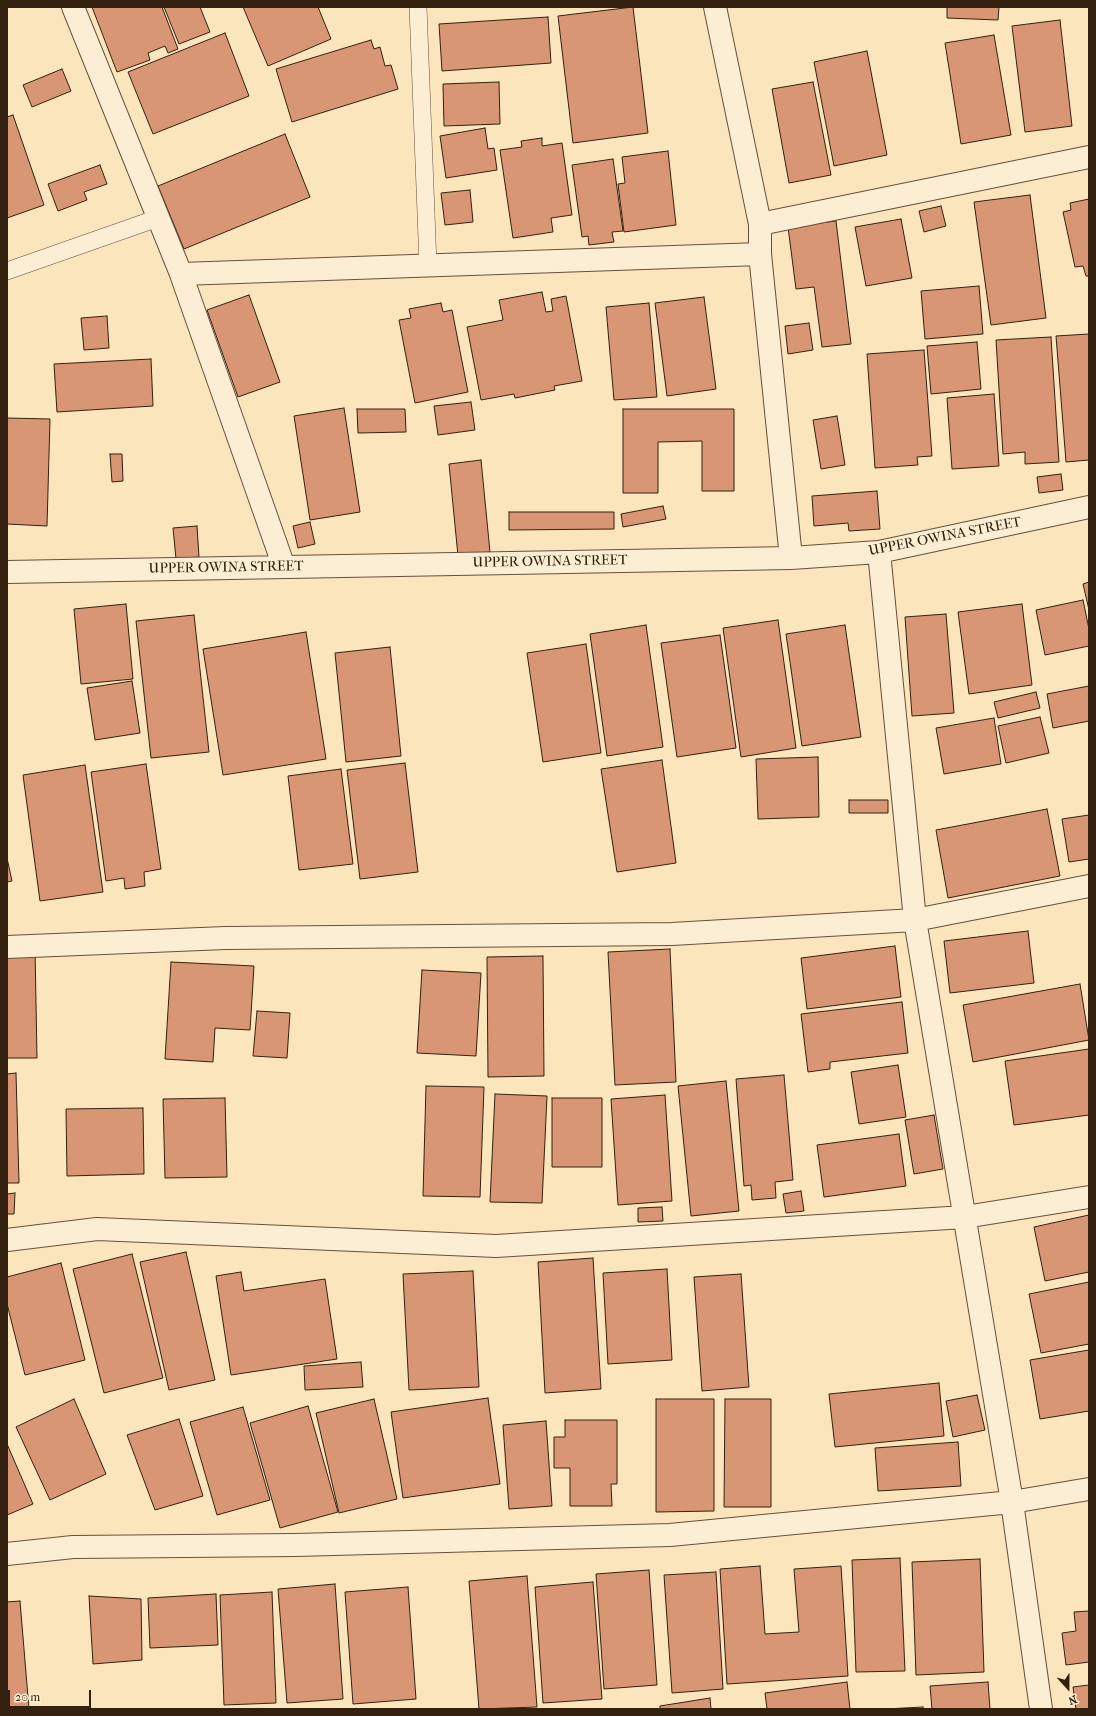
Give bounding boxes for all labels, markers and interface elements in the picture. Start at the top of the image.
street label: UPPER OWINA STREET [867,514,1023,560]
street label: UPPER OWINA STREET [472,552,628,572]
street label: UPPER OWINA STREET [148,558,304,578]
north arrow [1048,1668,1088,1708]
scale bar [10,1682,93,1708]
text: 20 m [15,1690,40,1704]
text: N [1066,1692,1079,1707]

